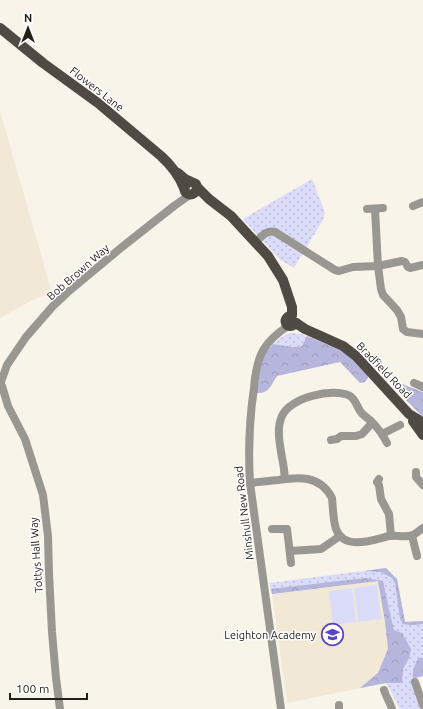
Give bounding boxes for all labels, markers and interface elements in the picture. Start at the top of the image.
north arrow [8,8,48,48]
text: N [24,12,32,24]
street label: Flowers Lane [68,64,126,114]
street label: Bob Brown Way [45,241,112,302]
street label: Bradfield Road [354,339,414,401]
street label: Minshull New Road [232,465,256,561]
street label: Tottys Hall Way [27,516,45,593]
school or university icon: Leighton Academy [319,622,345,648]
place label: Leighton Academy [224,629,317,641]
scale bar [10,675,87,701]
text: 100 m [16,682,49,695]

